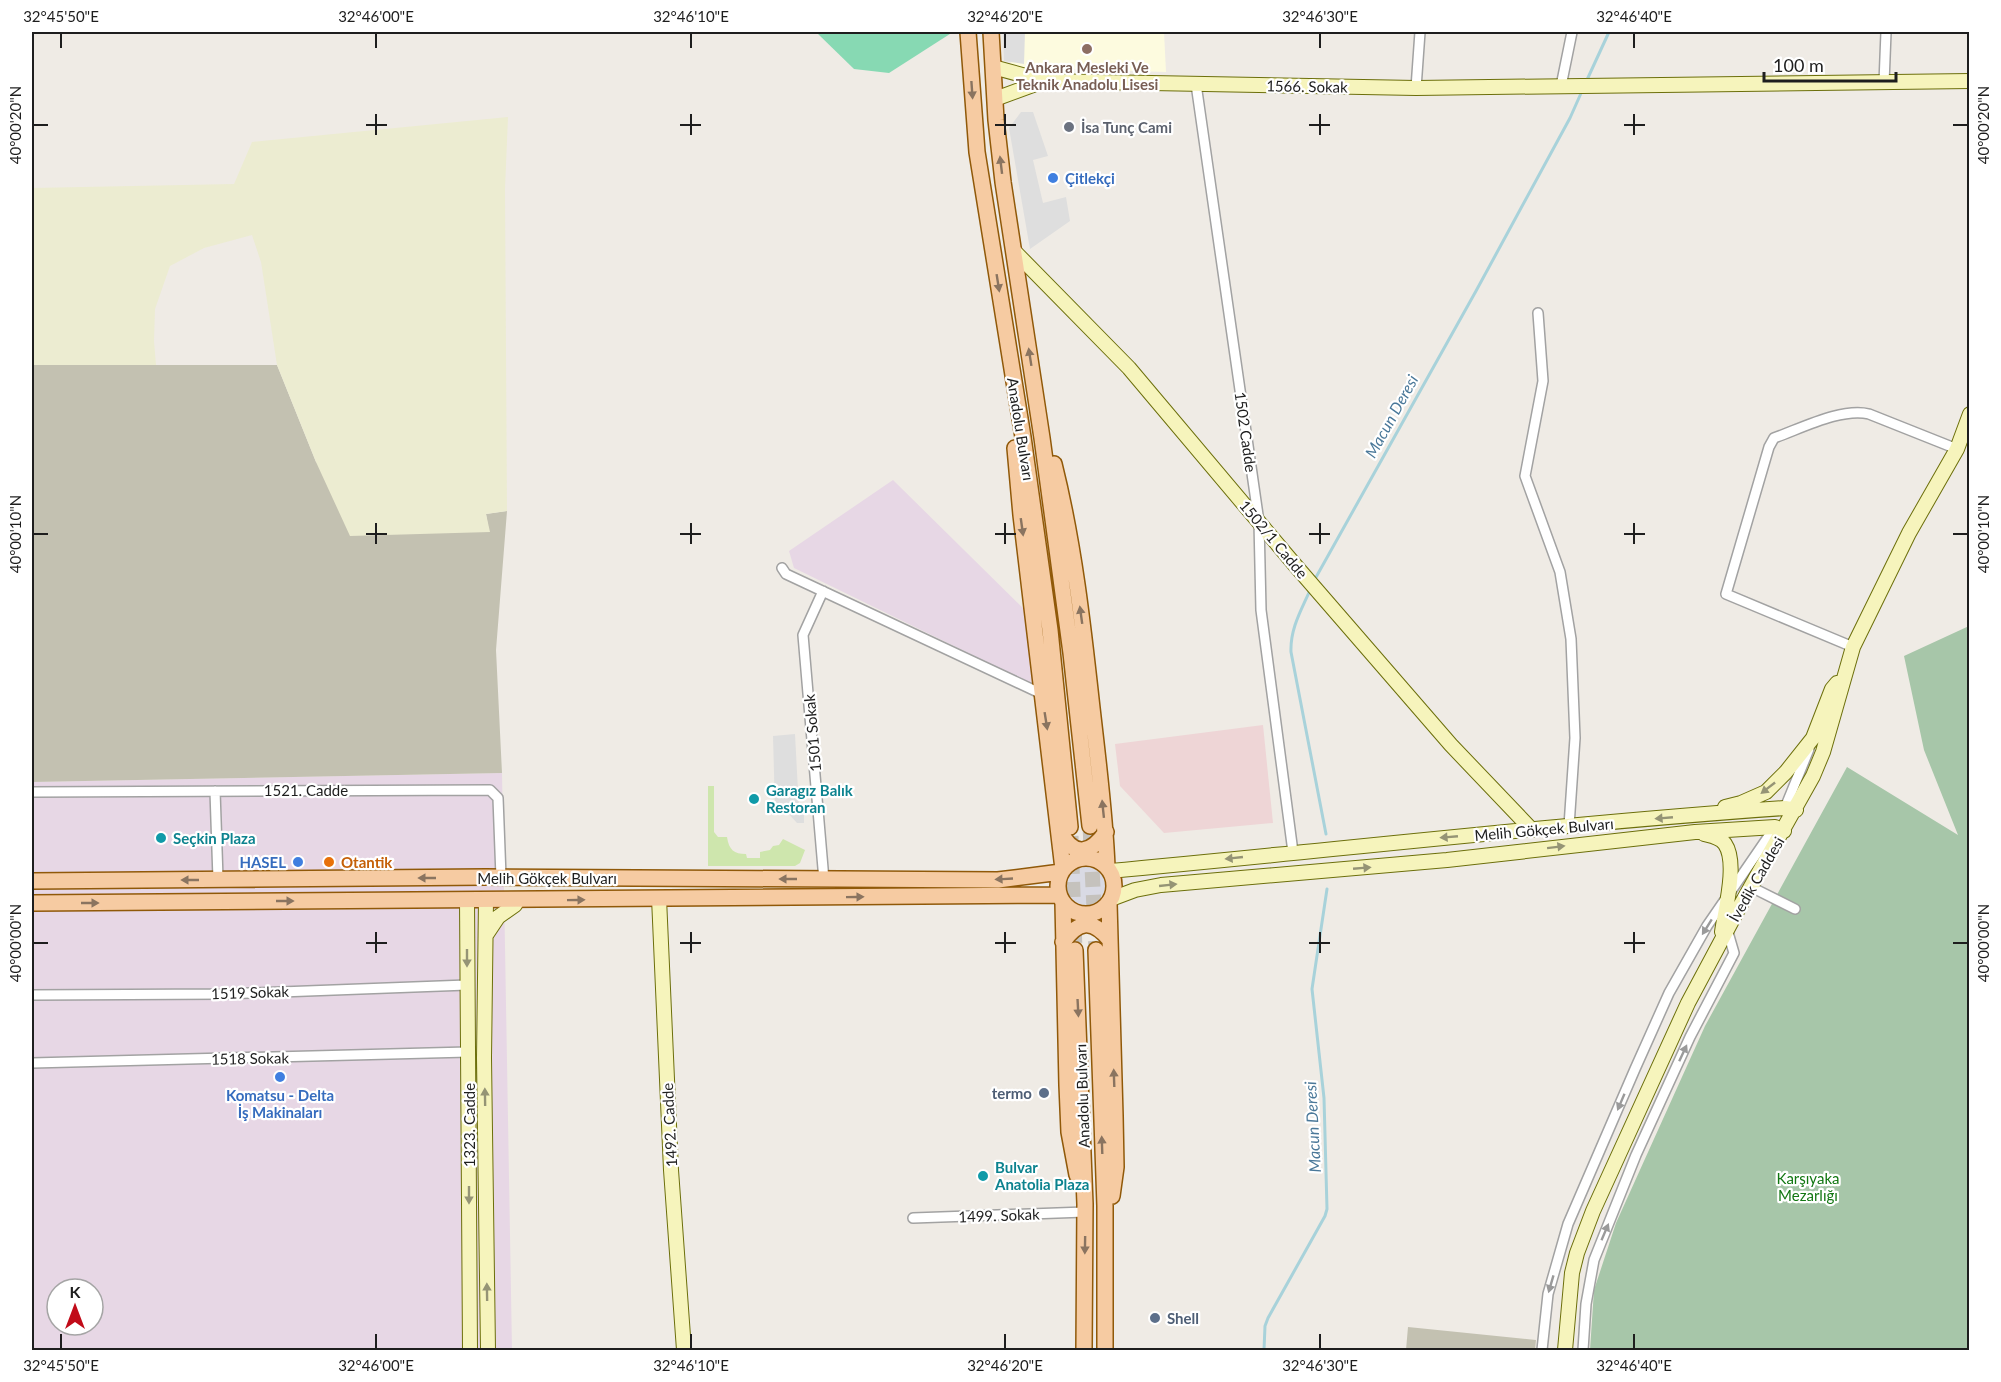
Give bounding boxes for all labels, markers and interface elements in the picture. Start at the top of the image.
text: 32°45'50"E [23,7,99,25]
text: 32°46'00"E [338,7,414,25]
text: 32°46'10"E [653,7,729,25]
text: 32°46'20"E [967,7,1043,25]
text: 32°46'30"E [1282,7,1358,25]
text: 32°46'40"E [1596,7,1672,25]
marker: Ankara Mesleki Ve Teknik Anadolu Lisesi [1080,42,1094,56]
scale bar [1764,45,1896,83]
text: 100 m [1773,54,1824,76]
place label: Ankara Mesleki Ve Teknik Anadolu Lisesi [1016,58,1159,93]
street label: 1566. Sokak [1266,76,1348,96]
one-way arrow [968,80,977,99]
text: 40°00'20"N [6,86,24,164]
text: 40°00'20"N [1974,86,1992,164]
place label: İsa Tunç Cami [1081,118,1172,136]
marker: İsa Tunç Cami [1062,120,1076,134]
one-way arrow [996,155,1006,174]
place label: Çitlekçi [1065,169,1115,187]
marker: Çitlekçi [1046,171,1060,185]
one-way arrow [993,274,1002,293]
one-way arrow [1025,348,1034,367]
water label: Macun Deresi [1361,371,1422,461]
street label: Anadolu Bulvarı [1004,376,1038,482]
street label: 1502 Cadde [1231,391,1261,473]
text: 40°00'10"N [6,495,24,573]
text: 40°00'10"N [1974,495,1992,573]
street label: 1502/1 Cadde [1236,496,1312,582]
one-way arrow [1018,518,1027,537]
one-way arrow [1076,606,1085,625]
street label: 1501 Sokak [800,693,824,773]
one-way arrow [1042,711,1051,730]
street label: 1521. Cadde [264,781,348,799]
place label: Garagız Balık Restoran [766,781,854,816]
one-way arrow [1760,782,1776,795]
marker: Garagız Balık Restoran [747,792,761,806]
one-way arrow [1098,800,1108,819]
one-way arrow [1654,813,1673,823]
street label: Melih Gökçek Bulvarı [1474,814,1614,844]
place label: Seçkin Plaza [173,829,256,847]
marker: Seçkin Plaza [154,831,168,845]
one-way arrow [1439,832,1458,842]
street label: İvedik Caddesi [1724,833,1788,925]
one-way arrow [1546,842,1565,851]
place label: HASEL [239,853,286,871]
place label: Otantik [341,853,393,871]
one-way arrow [1225,853,1244,863]
marker: HASEL [291,855,305,869]
marker: Otantik [322,855,336,869]
one-way arrow [1353,863,1372,873]
street label: Melih Gökçek Bulvarı [477,869,617,887]
one-way arrow [418,873,437,883]
one-way arrow [778,874,797,884]
one-way arrow [181,875,200,885]
one-way arrow [994,875,1013,884]
one-way arrow [1158,880,1177,890]
one-way arrow [846,892,865,902]
one-way arrow [567,895,586,904]
one-way arrow [275,897,294,906]
one-way arrow [80,898,99,908]
text: 40°00'00"N [6,904,24,982]
text: 40°00'00"N [1974,904,1992,982]
one-way arrow [1701,919,1712,935]
one-way arrow [462,949,472,968]
street label: 1519 Sokak [211,982,290,1002]
one-way arrow [1074,998,1083,1017]
street label: Anadolu Bulvarı [1071,1044,1093,1148]
one-way arrow [1678,1045,1687,1062]
street label: 1518 Sokak [211,1048,289,1068]
one-way arrow [1109,1068,1119,1087]
marker: Komatsu - Delta İş Makinaları [273,1070,287,1084]
water label: Macun Deresi [1300,1080,1324,1173]
street label: 1492. Cadde [658,1082,680,1168]
street label: 1323. Cadde [460,1083,478,1167]
place label: termo [992,1084,1032,1102]
place label: Komatsu - Delta İş Makinaları [226,1086,334,1121]
marker: termo [1037,1086,1051,1100]
one-way arrow [480,1088,489,1107]
one-way arrow [1616,1094,1626,1112]
one-way arrow [1098,1136,1107,1155]
place label: Bulvar Anatolia Plaza [994,1158,1089,1193]
marker: Bulvar Anatolia Plaza [976,1169,990,1183]
park label: Karşıyaka Mezarlığı [1777,1169,1839,1204]
one-way arrow [464,1186,474,1205]
street label: 1499. Sokak [958,1205,1040,1225]
one-way arrow [1601,1223,1610,1241]
one-way arrow [1080,1235,1090,1254]
one-way arrow [1546,1275,1555,1293]
north arrow [45,1277,105,1337]
text: K [70,1282,82,1301]
one-way arrow [482,1283,492,1302]
place label: Shell [1167,1309,1199,1327]
marker: Shell [1148,1311,1162,1325]
text: 32°45'50"E [23,1356,99,1374]
text: 32°46'00"E [338,1356,414,1374]
text: 32°46'10"E [653,1356,729,1374]
text: 32°46'20"E [967,1356,1043,1374]
text: 32°46'30"E [1282,1356,1358,1374]
text: 32°46'40"E [1596,1356,1672,1374]

